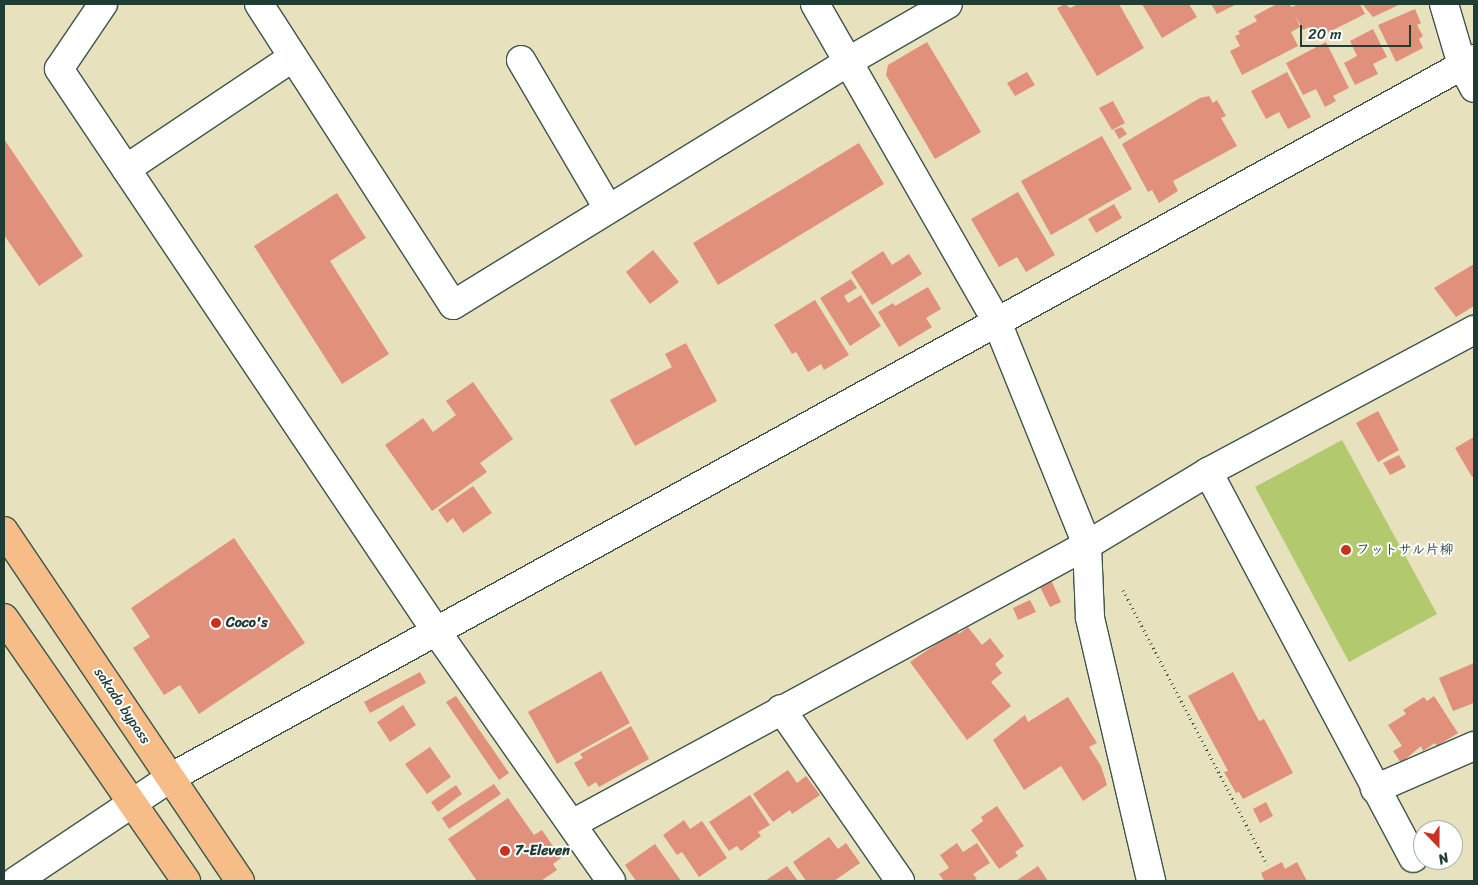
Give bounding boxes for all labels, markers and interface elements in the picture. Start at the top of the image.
scale bar [1303,15,1414,47]
text: 20 m [1308,21,1342,47]
place label: フットサル片柳 [1356,542,1454,558]
marker: フットサル片柳 [1340,544,1352,556]
place label: Coco's [226,615,268,631]
marker: Coco's [210,617,222,629]
street label: sakado bypass [90,665,154,747]
north arrow [1413,820,1463,870]
place label: 7-Eleven [515,843,570,859]
marker: 7-Eleven [499,845,511,857]
text: N [1434,845,1453,872]

